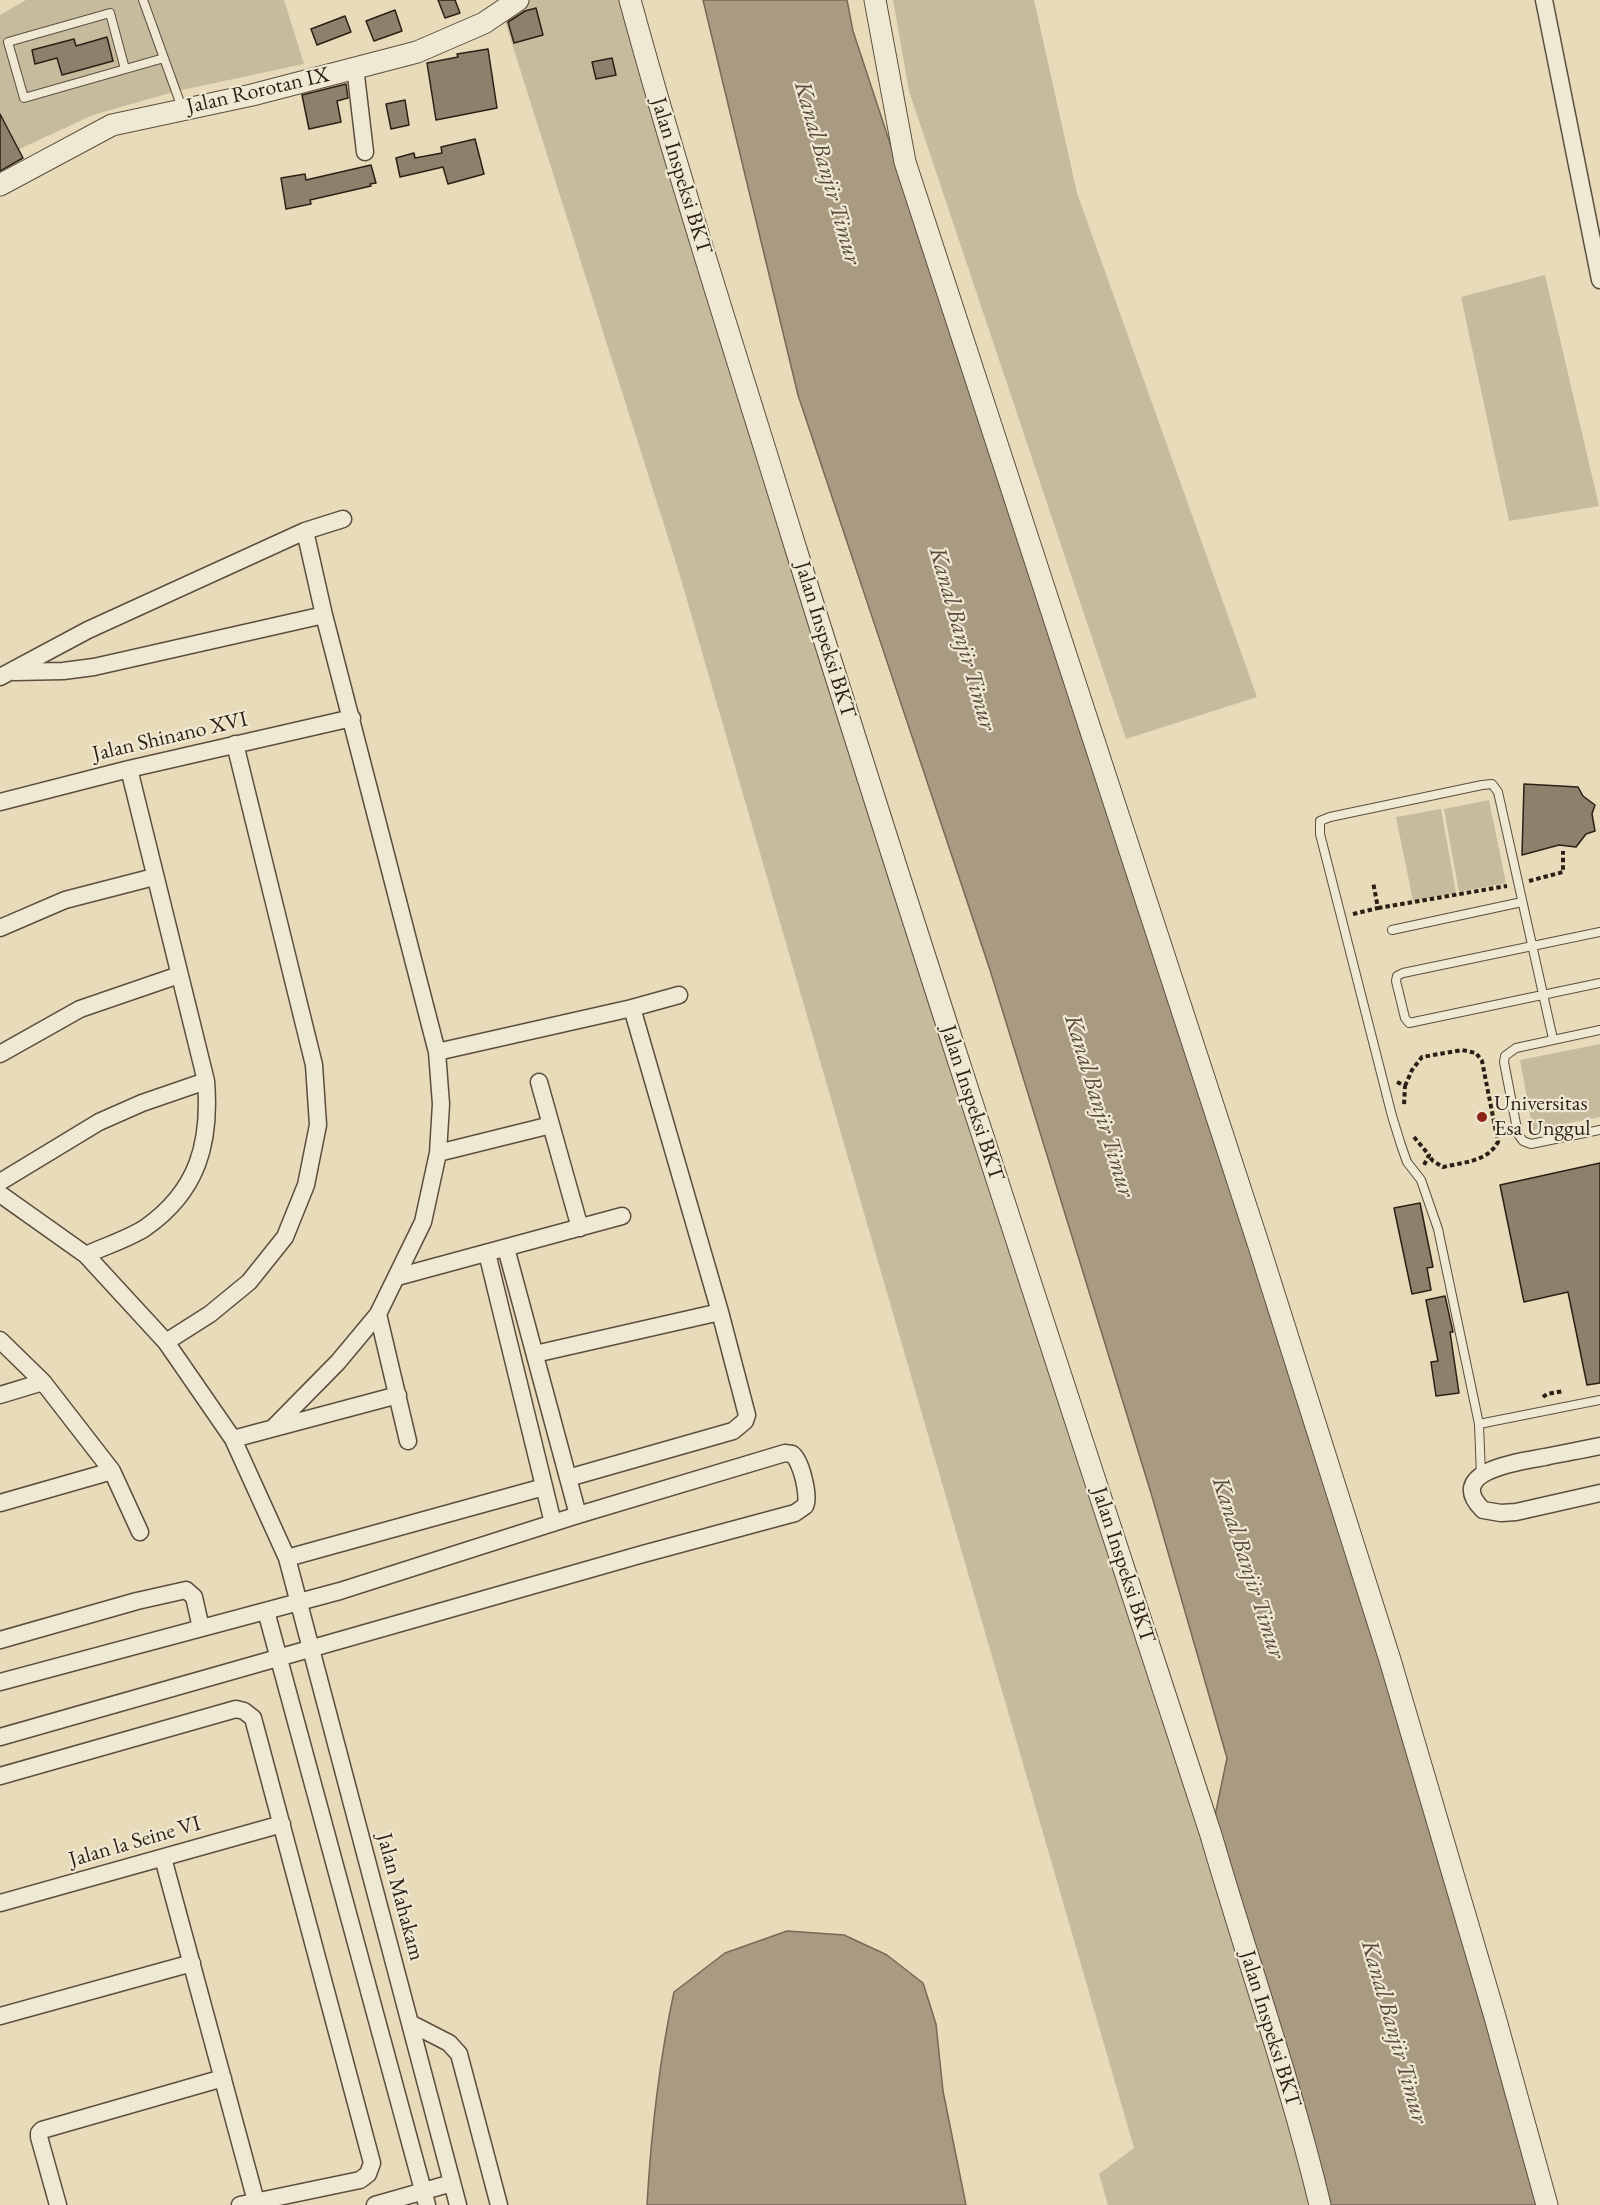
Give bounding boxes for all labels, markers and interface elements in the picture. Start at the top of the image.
street label: Jalan Rorotan IX [184,62,332,120]
water label: Kanal Banjir Timur [787,78,867,268]
street label: Jalan Inspeksi BKT [645,94,717,258]
water label: Kanal Banjir Timur [922,544,1002,734]
street label: Jalan Inspeksi BKT [789,558,861,722]
street label: Jalan Shinano XVI [90,706,250,768]
water label: Kanal Banjir Timur [1058,1011,1140,1201]
street label: Jalan Inspeksi BKT [934,1022,1010,1184]
place label: Universitas Esa Unggul [1494,1091,1591,1142]
marker: Universitas Esa Unggul [1475,1110,1489,1124]
water label: Kanal Banjir Timur [1205,1474,1291,1662]
street label: Jalan Inspeksi BKT [1085,1484,1161,1646]
street label: Jalan la Seine VI [66,1811,204,1873]
street label: Jalan Mahakam [370,1830,430,1964]
water label: Kanal Banjir Timur [1354,1937,1434,2127]
street label: Jalan Inspeksi BKT [1234,1947,1306,2111]

